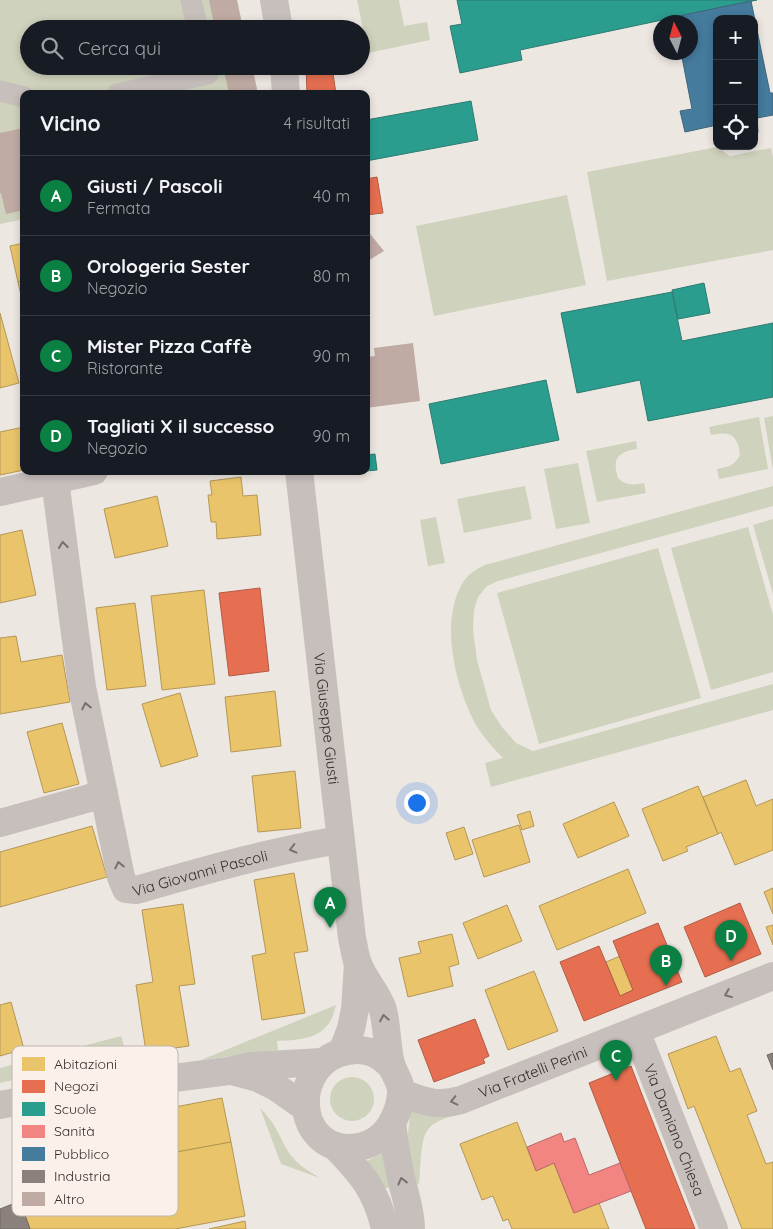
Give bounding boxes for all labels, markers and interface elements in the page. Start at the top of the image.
north arrow [653,15,698,60]
map controls [713,15,758,150]
button: + [713,15,758,60]
search box [20,20,370,75]
icon: search [38,34,66,62]
text: Cerca qui [78,36,161,60]
button: − [713,60,758,105]
button: locate [713,105,758,150]
text: Vicino [40,110,101,136]
text: 4 risultati [283,113,350,133]
text: Giusti / Pascoli [87,174,223,198]
text: A [51,186,61,206]
text: 40 m [313,186,350,206]
text: Fermata [87,198,150,218]
text: Orologeria Sester [87,254,250,278]
text: B [51,266,61,286]
text: 80 m [313,266,350,286]
text: Negozio [87,278,148,298]
text: Mister Pizza Caffè [87,334,252,358]
text: C [51,346,61,366]
text: 90 m [313,346,350,366]
text: Ristorante [87,358,163,378]
text: Tagliati X il successo [87,414,274,438]
text: D [50,426,62,446]
text: 90 m [313,426,350,446]
text: Negozio [87,438,148,458]
one-way arrow [59,541,69,549]
street label: Via Giuseppe Giusti [310,652,344,785]
one-way arrow [81,701,92,710]
your location [404,790,430,816]
one-way arrow [288,843,297,854]
street label: Via Giovanni Pascoli [130,845,269,900]
one-way arrow [114,861,124,869]
pin: A [314,887,346,928]
pin: D [715,920,747,961]
pin: B [650,945,682,986]
one-way arrow [724,988,733,998]
one-way arrow [379,1014,390,1023]
pin: C [600,1040,632,1081]
street label: Via Fratelli Perini [476,1041,590,1102]
legend [12,1046,178,1216]
text: Abitazioni [54,1055,117,1073]
street label: Via Damiano Chiesa [640,1061,709,1198]
text: Negozi [54,1077,99,1095]
one-way arrow [450,1095,459,1106]
text: Scuole [54,1100,97,1118]
text: Sanità [54,1122,95,1140]
text: Pubblico [54,1145,109,1163]
text: Industria [54,1167,110,1185]
one-way arrow [397,1177,408,1186]
text: Altro [54,1190,85,1208]

